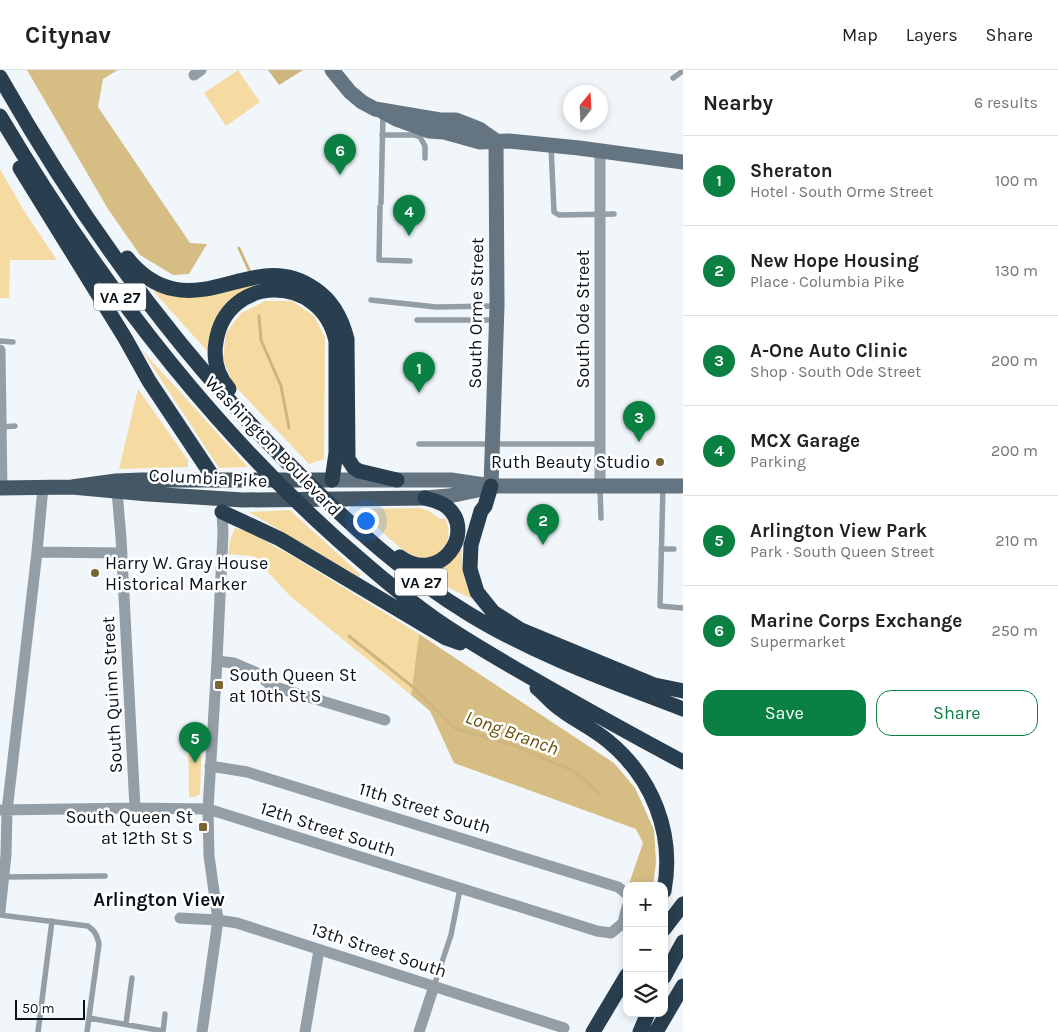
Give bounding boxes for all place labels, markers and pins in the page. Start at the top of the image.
pin: 6 [324,134,356,175]
pin: 4 [393,195,425,236]
pin: 1 [403,352,435,393]
pin: 3 [623,401,655,442]
place label: Ruth Beauty Studio [491,451,650,473]
marker: Ruth Beauty Studio [654,456,666,468]
pin: 2 [527,504,559,545]
place label: Harry W. Gray House Historical Marker [105,552,268,595]
marker: Harry W. Gray House Historical Marker [89,567,101,579]
place label: South Queen St at 10th St S [229,664,357,707]
marker: South Queen St at 10th St S [213,679,225,691]
pin: 5 [179,722,211,763]
place label: South Queen St at 12th St S [66,806,193,849]
marker: South Queen St at 12th St S [197,821,209,833]

